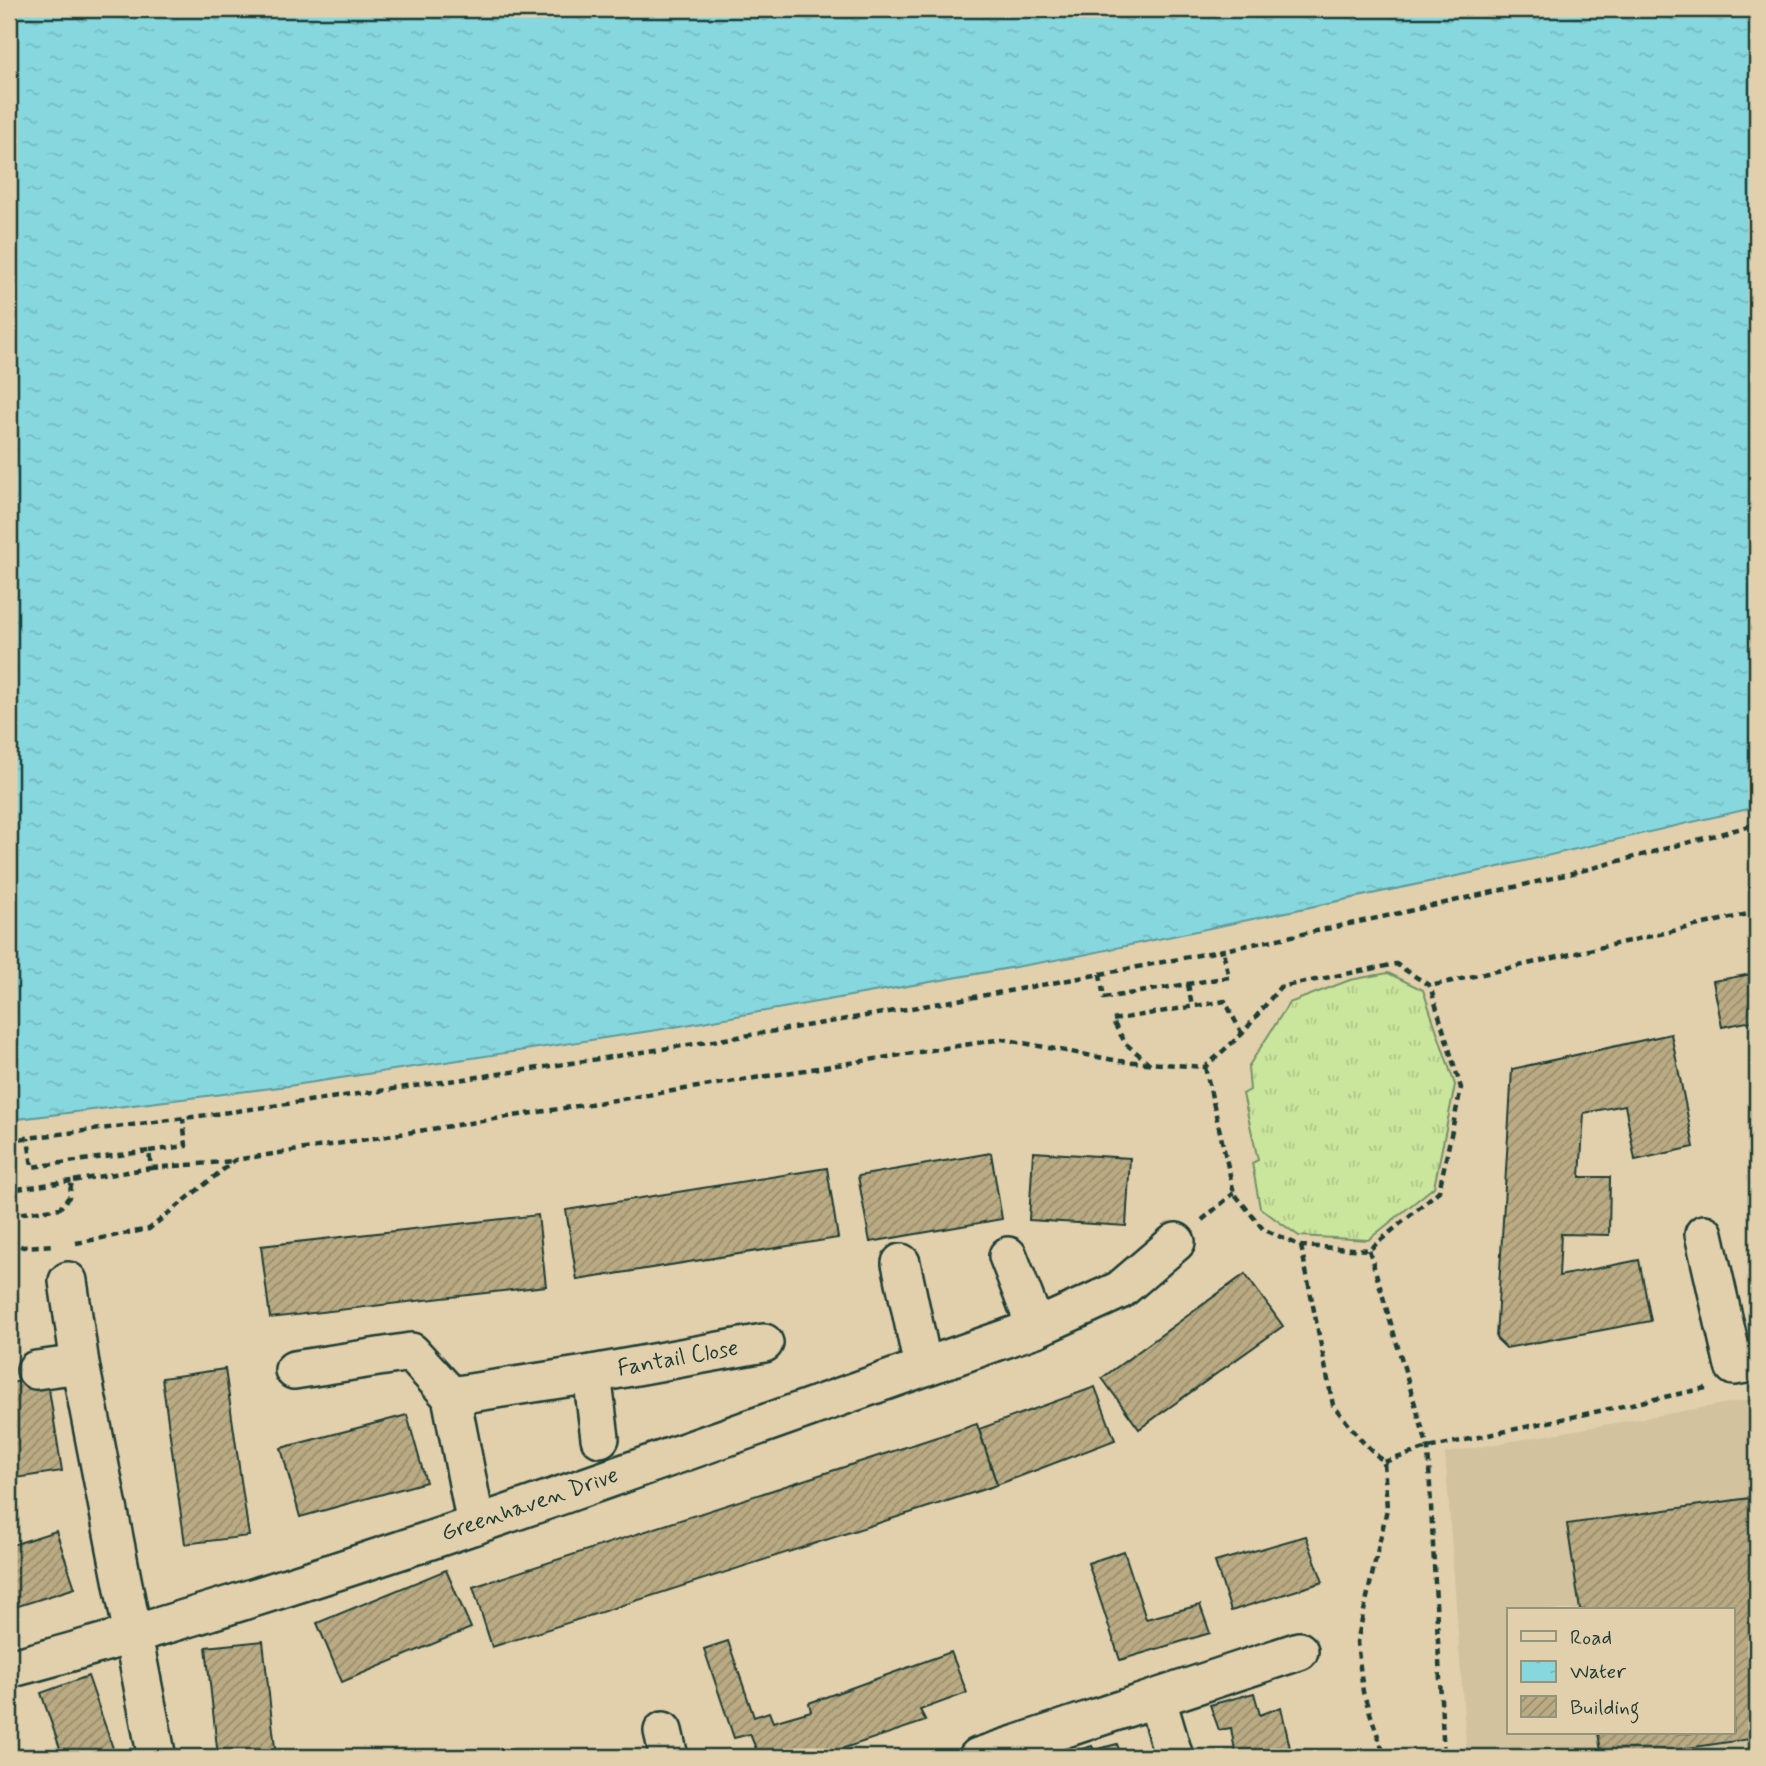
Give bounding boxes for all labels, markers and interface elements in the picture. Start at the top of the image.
street label: Fantail Close [615,1334,741,1384]
street label: Greenhaven Drive [437,1461,623,1549]
legend [1507,1608,1734,1734]
text: Road [1570,1624,1612,1652]
text: Water [1570,1658,1626,1686]
text: Building [1570,1694,1640,1724]

